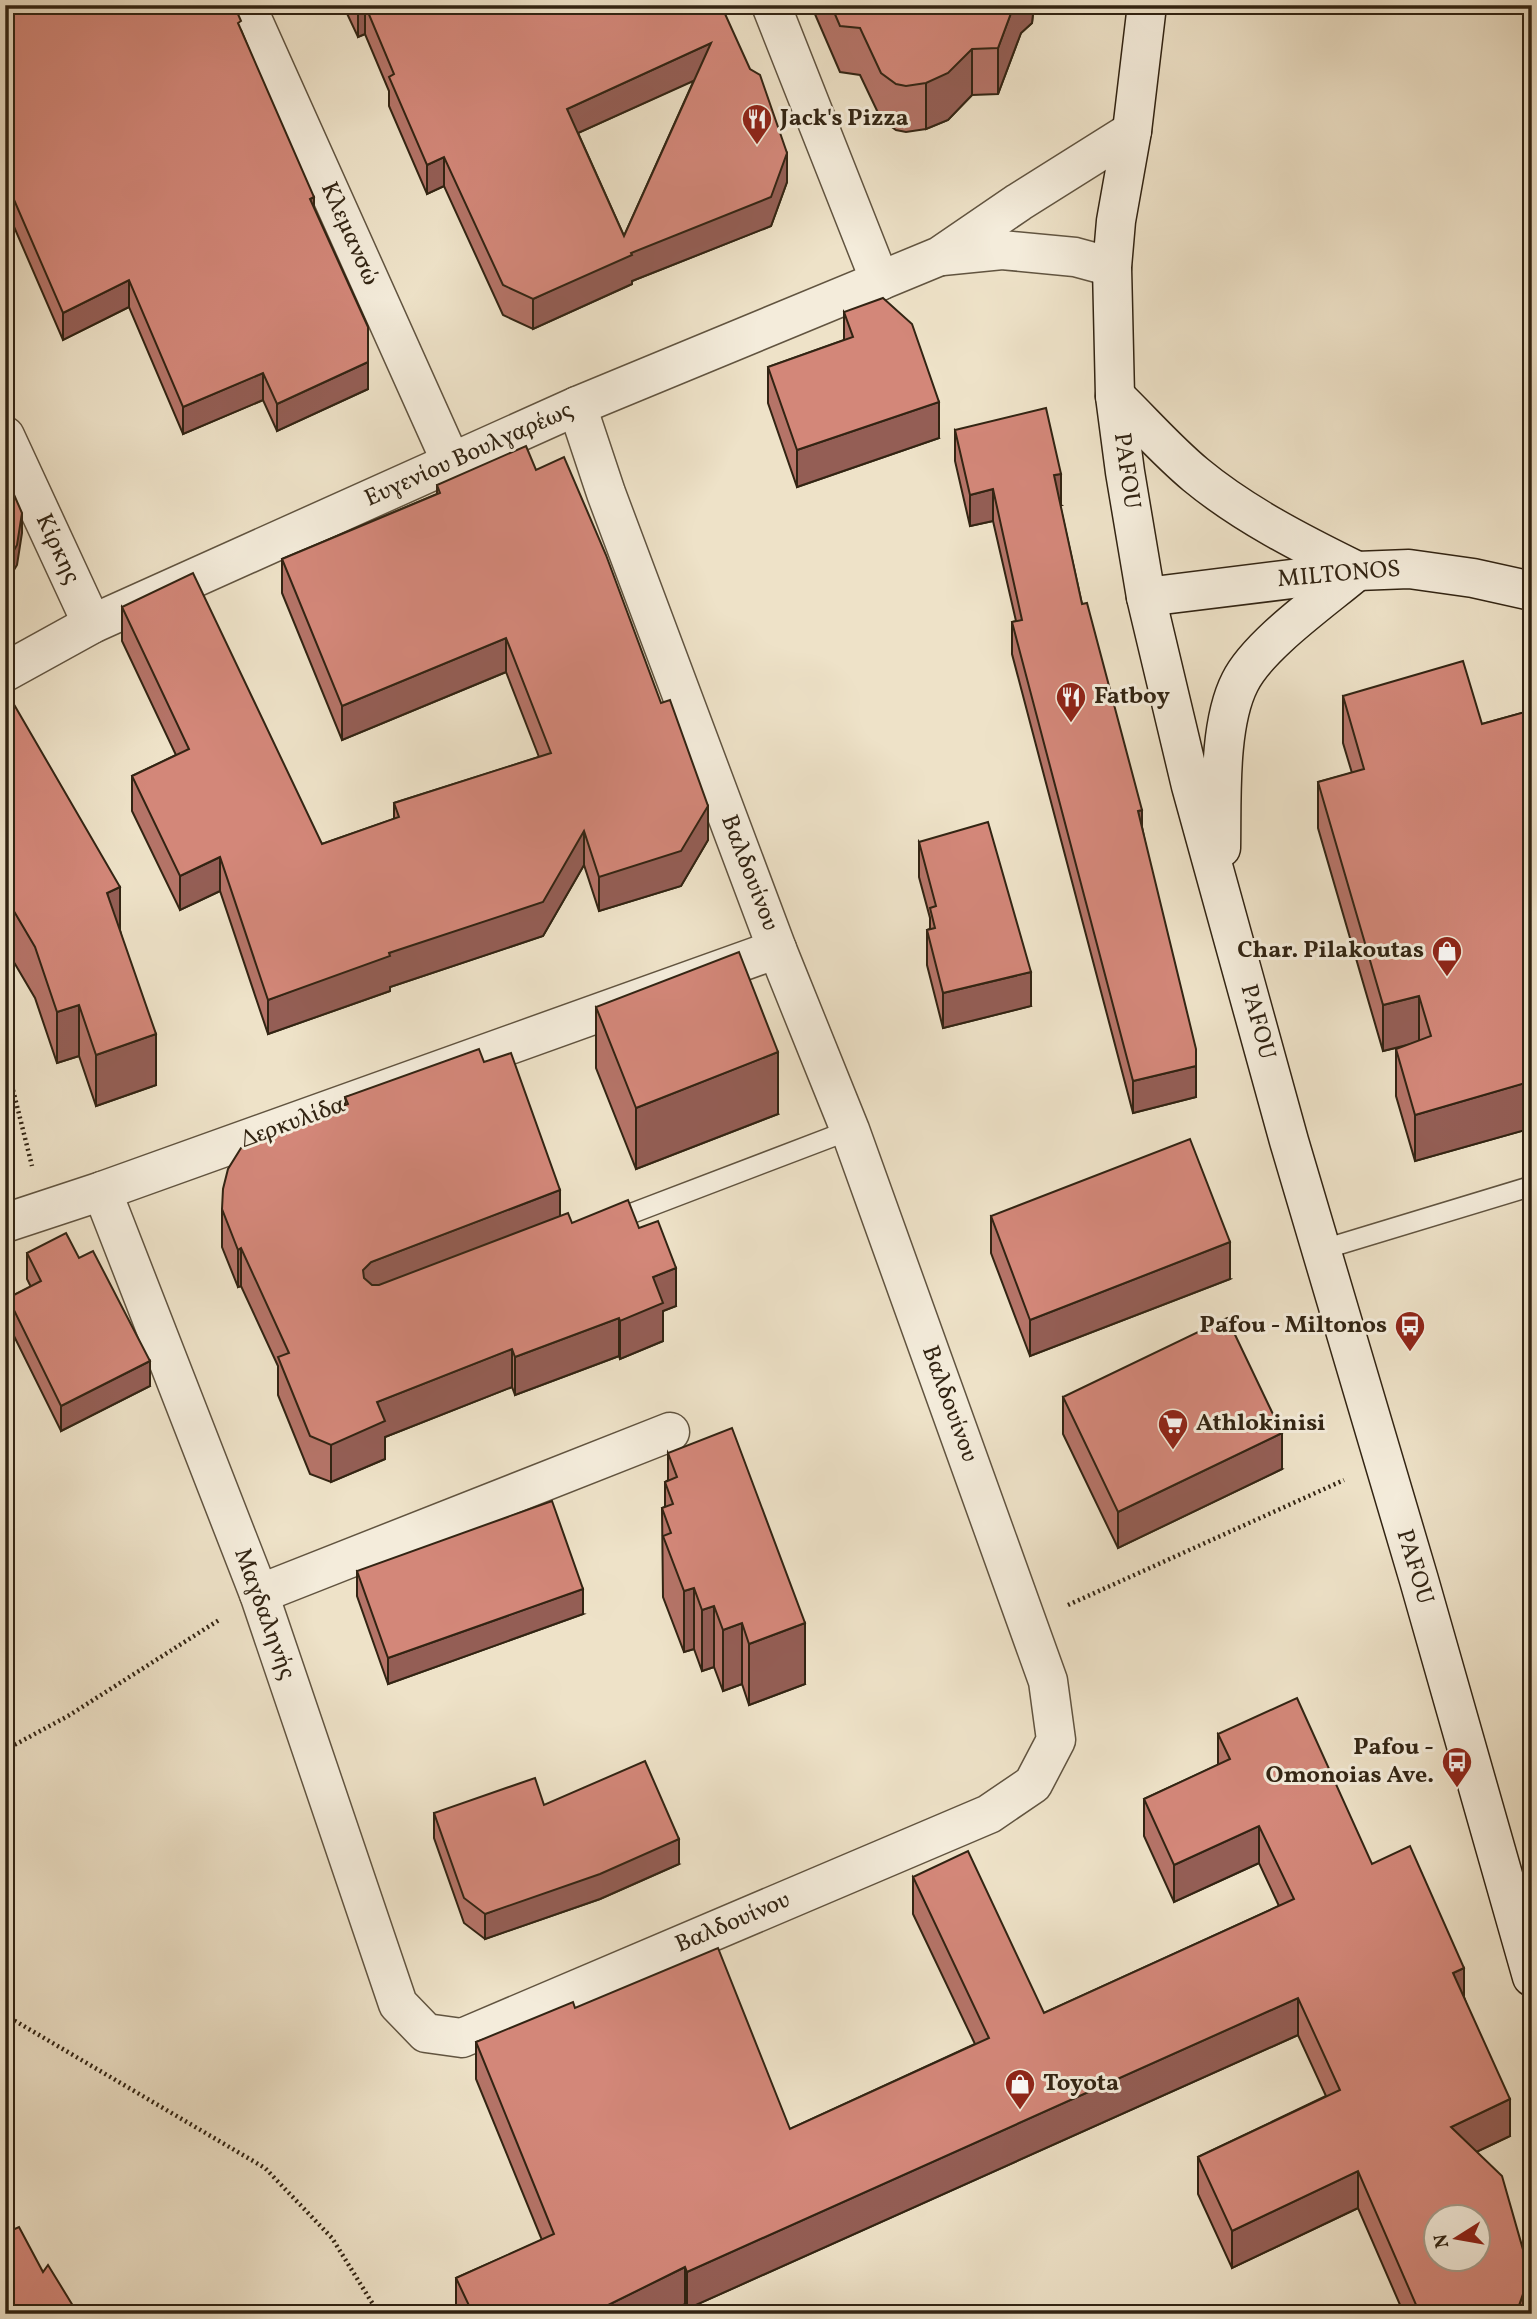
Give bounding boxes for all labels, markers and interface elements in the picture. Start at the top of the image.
restaurant icon: Jack's Pizza [740,102,774,146]
place label: Jack's Pizza [779,102,909,136]
street label: Κλεμανσώ [311,177,387,291]
street label: Ευγενίου Βουλγαρέως [359,394,579,516]
street label: PAFOU [1104,431,1148,511]
street label: Κίρκης [26,508,88,590]
street label: MILTONOS [1276,553,1402,597]
restaurant icon: Fatboy [1054,680,1088,724]
place label: Fatboy [1094,680,1170,714]
street label: Βαλδουίνου [711,810,787,936]
place label: Char. Pilakoutas [1237,934,1424,968]
shop icon: Char. Pilakoutas [1430,934,1464,978]
street label: PAFOU [1231,980,1283,1064]
street label: Δερκυλίδα [236,1088,350,1158]
place label: Pafou - Miltonos [1200,1309,1387,1343]
bus stop icon: Pafou - Miltonos [1393,1309,1427,1353]
street label: Βαλδουίνου [912,1341,986,1467]
supermarket icon: Athlokinisi [1156,1407,1190,1451]
place label: Athlokinisi [1196,1407,1325,1441]
street label: PAFOU [1387,1525,1441,1609]
street label: Μαγδαληνής [224,1544,304,1684]
place label: Pafou - Omonoias Ave. [1266,1731,1434,1793]
bus stop icon: Pafou - Omonoias Ave. [1440,1745,1474,1789]
street label: Βαλδουίνου [670,1884,796,1962]
shop icon: Toyota [1003,2067,1037,2111]
place label: Toyota [1043,2067,1119,2101]
north arrow [1422,2204,1492,2274]
text: N [1428,2231,1456,2250]

